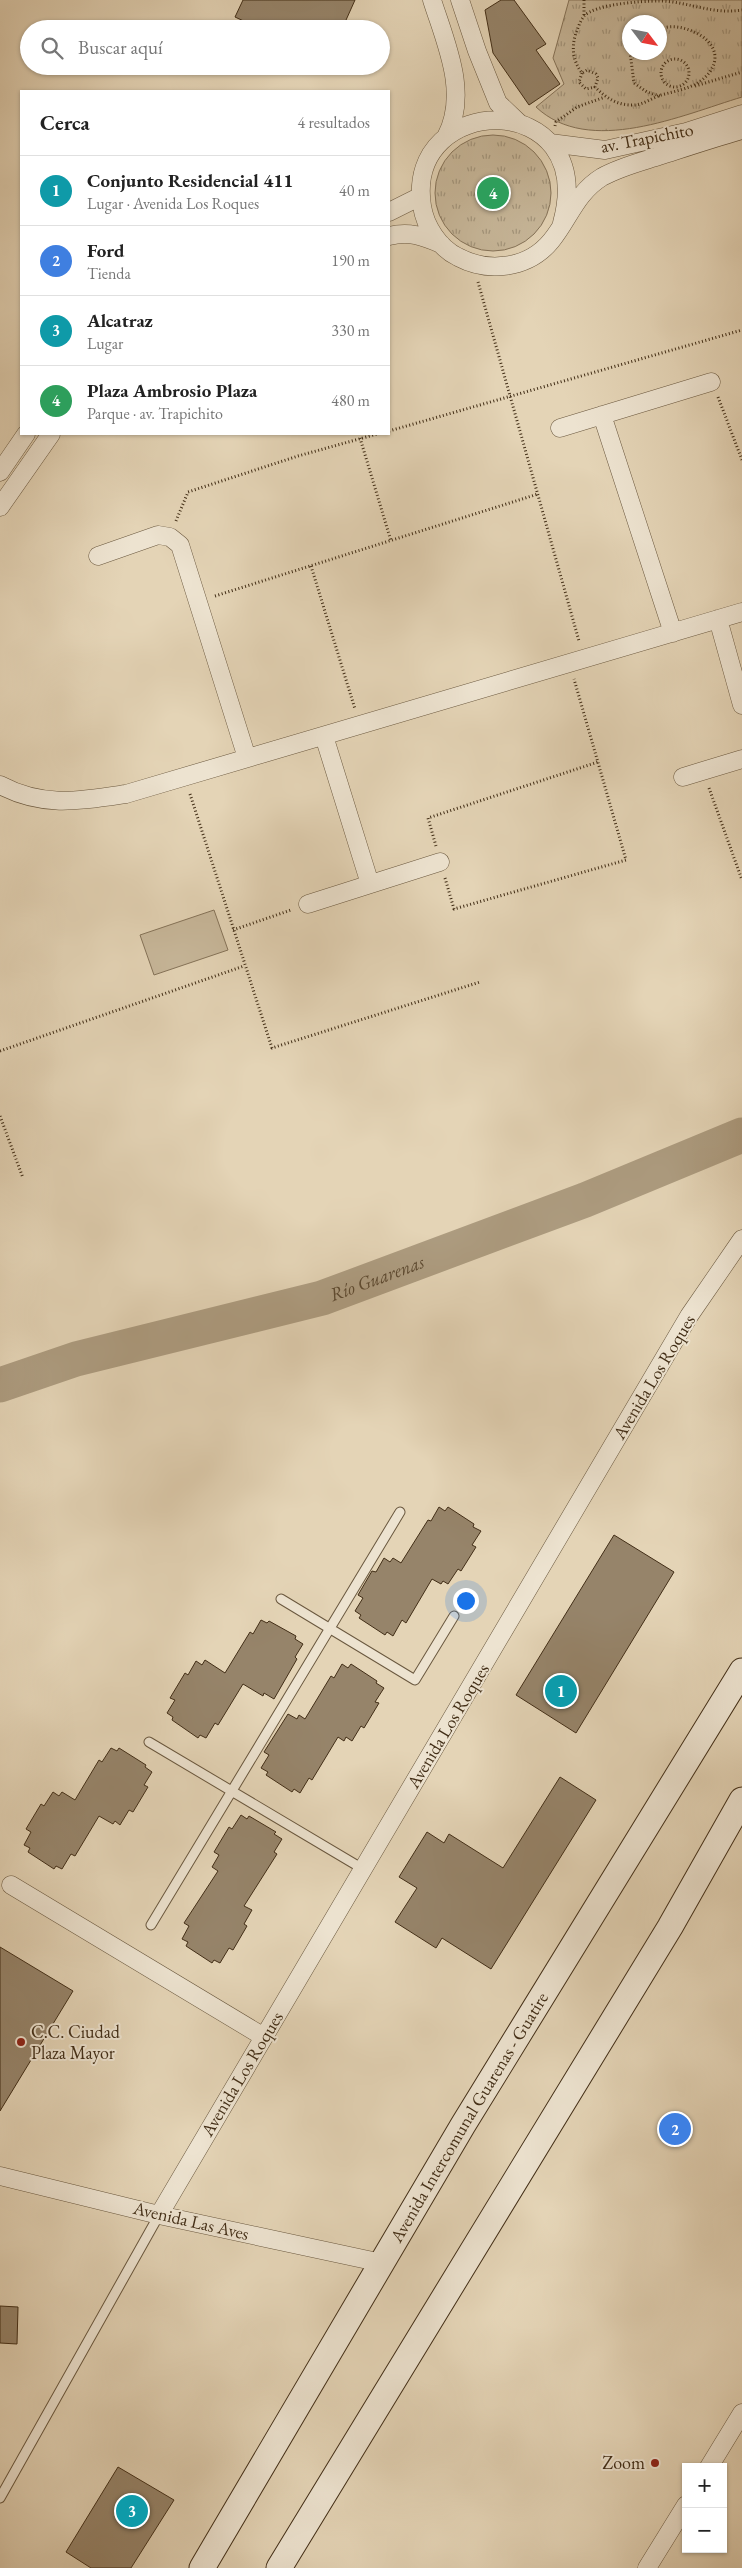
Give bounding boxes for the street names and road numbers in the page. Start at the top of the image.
street label: av. Trapichito [599,117,695,158]
street label: Avenida Los Roques [607,1310,700,1444]
street label: Avenida Los Roques [401,1659,494,1793]
street label: Avenida Intercomunal Guarenas - Guatire [384,1987,553,2247]
street label: Avenida Los Roques [195,2007,288,2141]
street label: Avenida Las Aves [130,2196,251,2245]

